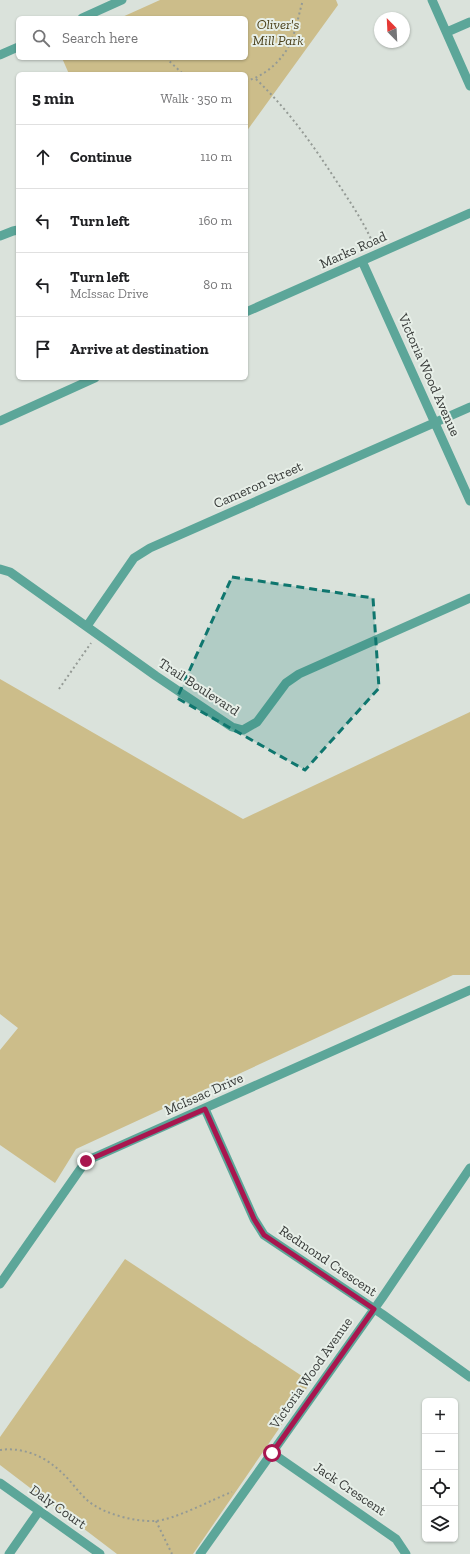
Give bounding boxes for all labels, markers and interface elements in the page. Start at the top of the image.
north arrow [374,12,410,48]
search box [16,16,248,60]
park label: Oliver's Mill Park [253,16,303,49]
icon: search [30,27,52,49]
text: Search here [62,29,138,47]
text: 5 min [32,88,74,108]
text: Walk · 350 m [161,91,232,106]
icon: ahead [32,146,54,168]
text: Continue [70,148,132,166]
text: 110 m [200,149,232,164]
icon: left [32,210,54,232]
text: Turn left [70,212,130,230]
text: 160 m [198,213,232,228]
street label: Marks Road [317,228,389,272]
text: Turn left [70,268,130,286]
icon: left [32,274,54,296]
text: 80 m [203,277,232,292]
text: McIssac Drive [70,286,148,301]
street label: Victoria Wood Avenue [394,310,464,439]
icon: arrive [32,338,54,360]
text: Arrive at destination [70,340,209,358]
street label: Cameron Street [211,457,306,512]
street label: Trail Boulevard [155,655,243,720]
street label: McIssac Drive [162,1069,246,1119]
route end [77,1152,95,1170]
street label: Redmond Crescent [276,1222,381,1301]
street label: Victoria Wood Avenue [265,1314,356,1433]
map controls [422,1398,458,1542]
button: + [422,1398,458,1434]
button: − [422,1434,458,1470]
route start [263,1444,281,1462]
street label: Jack Crescent [311,1459,390,1520]
button: locate [422,1470,458,1506]
street label: Daly Court [26,1481,90,1533]
button: layers [422,1506,458,1542]

